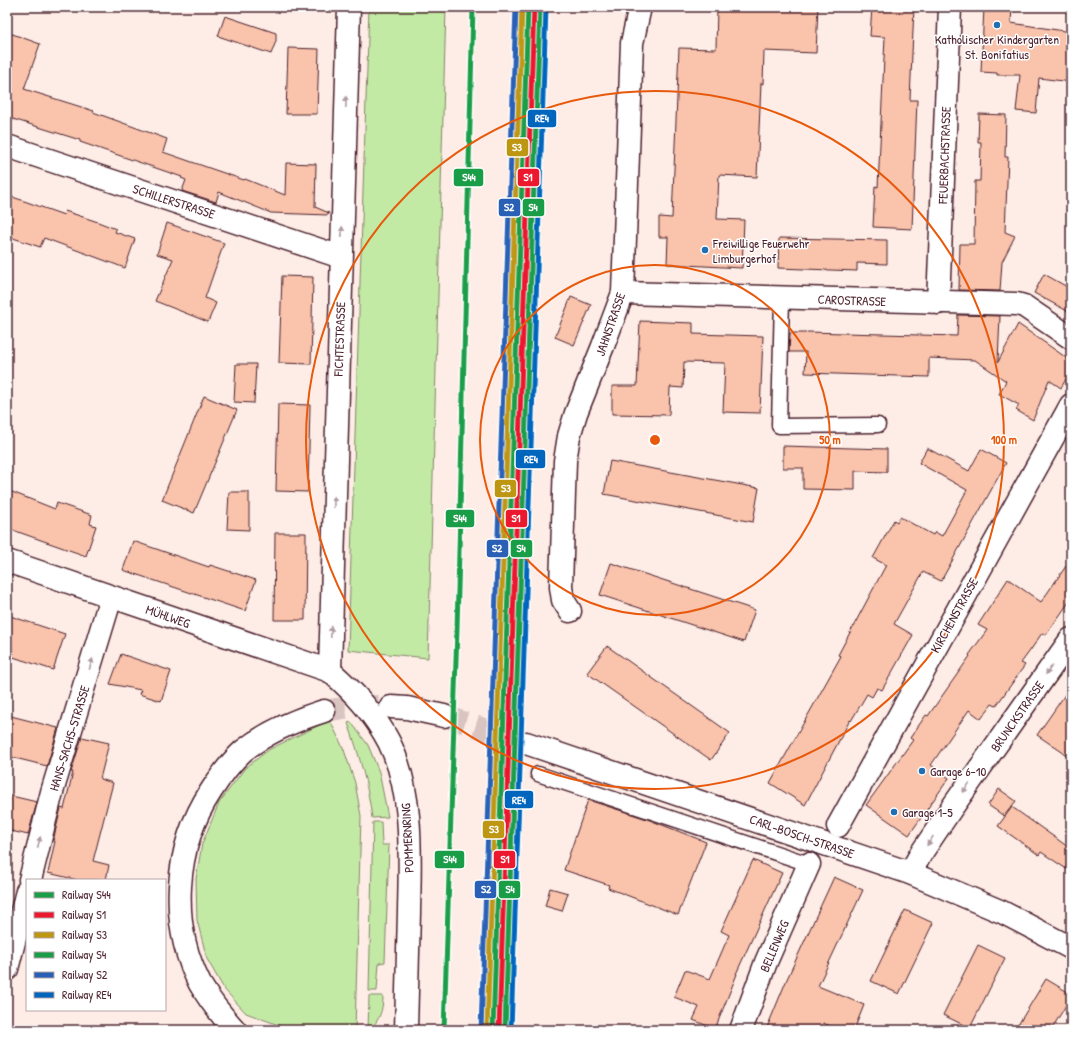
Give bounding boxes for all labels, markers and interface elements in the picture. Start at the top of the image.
marker: Katholischer Kindergarten St. Bonifatius [992,20,1002,30]
place label: Katholischer Kindergarten St. Bonifatius [935,30,1059,63]
one-way arrow [343,95,349,108]
street label: FEUERBACHSTRASSE [933,106,955,205]
line badge: RE4 [527,109,557,128]
text: RE4 [535,111,549,125]
line badge: S3 [506,138,529,157]
text: S3 [512,140,522,154]
line badge: S44 [453,168,484,187]
line badge: S1 [517,168,540,187]
text: S44 [462,170,476,184]
text: S1 [523,170,533,184]
street label: SCHILLERSTRASSE [131,179,218,223]
line badge: S2 [498,198,521,217]
line badge: S4 [522,198,545,217]
text: S2 [504,200,515,214]
text: S4 [528,200,538,214]
one-way arrow [338,226,345,238]
place label: Freiwillige Feuerwehr Limburgerhof [712,234,809,267]
marker: Freiwillige Feuerwehr Limburgerhof [700,245,710,255]
street label: JAHNSTRASSE [591,290,629,358]
street label: CAROSTRASSE [817,290,887,310]
street label: FICHTESTRASSE [329,301,349,378]
text: 50 m [819,431,841,448]
text: 100 m [991,431,1017,448]
centre of rings [648,433,662,447]
line badge: RE4 [515,449,546,469]
text: RE4 [524,452,538,466]
line badge: S3 [494,479,517,498]
text: S3 [501,481,511,495]
one-way arrow [331,496,338,508]
line badge: S44 [445,509,475,528]
line badge: S1 [505,509,528,528]
text: S44 [453,511,467,525]
text: S1 [511,511,521,525]
line badge: S2 [486,539,509,558]
line badge: S4 [510,539,533,558]
text: S2 [492,541,503,555]
text: S4 [516,541,526,555]
street label: KIRCHENSTRASSE [926,574,982,656]
street label: MÜHLWEG [143,600,193,632]
one-way arrow [328,625,334,638]
one-way arrow [89,657,95,669]
one-way arrow [1045,665,1053,676]
street label: BRUNCKSTRASSE [986,677,1048,755]
street label: HANS-SACHS-STRASSE [44,683,94,793]
place label: Garage 6-10 [930,762,987,780]
marker: Garage 6-10 [917,766,927,776]
one-way arrow [962,783,970,793]
line badge: RE4 [504,790,534,809]
text: RE4 [512,793,526,807]
street label: POMMERNRING [396,802,418,873]
place label: Garage 1-5 [902,803,953,821]
marker: Garage 1-5 [889,807,899,817]
street label: CARL-BOSCH-STRASSE [747,810,857,862]
line badge: S3 [482,820,505,839]
text: S3 [489,822,499,836]
one-way arrow [926,835,934,846]
one-way arrow [37,836,43,848]
line badge: S44 [434,850,465,869]
line badge: S1 [493,850,516,869]
text: S44 [443,852,457,866]
text: S1 [500,852,510,866]
legend [26,879,166,1011]
line badge: S2 [474,880,497,899]
line badge: S4 [498,880,521,899]
text: S2 [481,882,492,896]
text: S4 [505,882,515,896]
text: Railway S44 [62,886,111,903]
text: Railway S1 [62,906,106,923]
street label: BELLENWEG [755,917,793,975]
text: Railway S3 [62,926,107,943]
text: Railway S4 [62,946,107,963]
text: Railway S2 [62,966,108,983]
text: Railway RE4 [62,986,112,1003]

